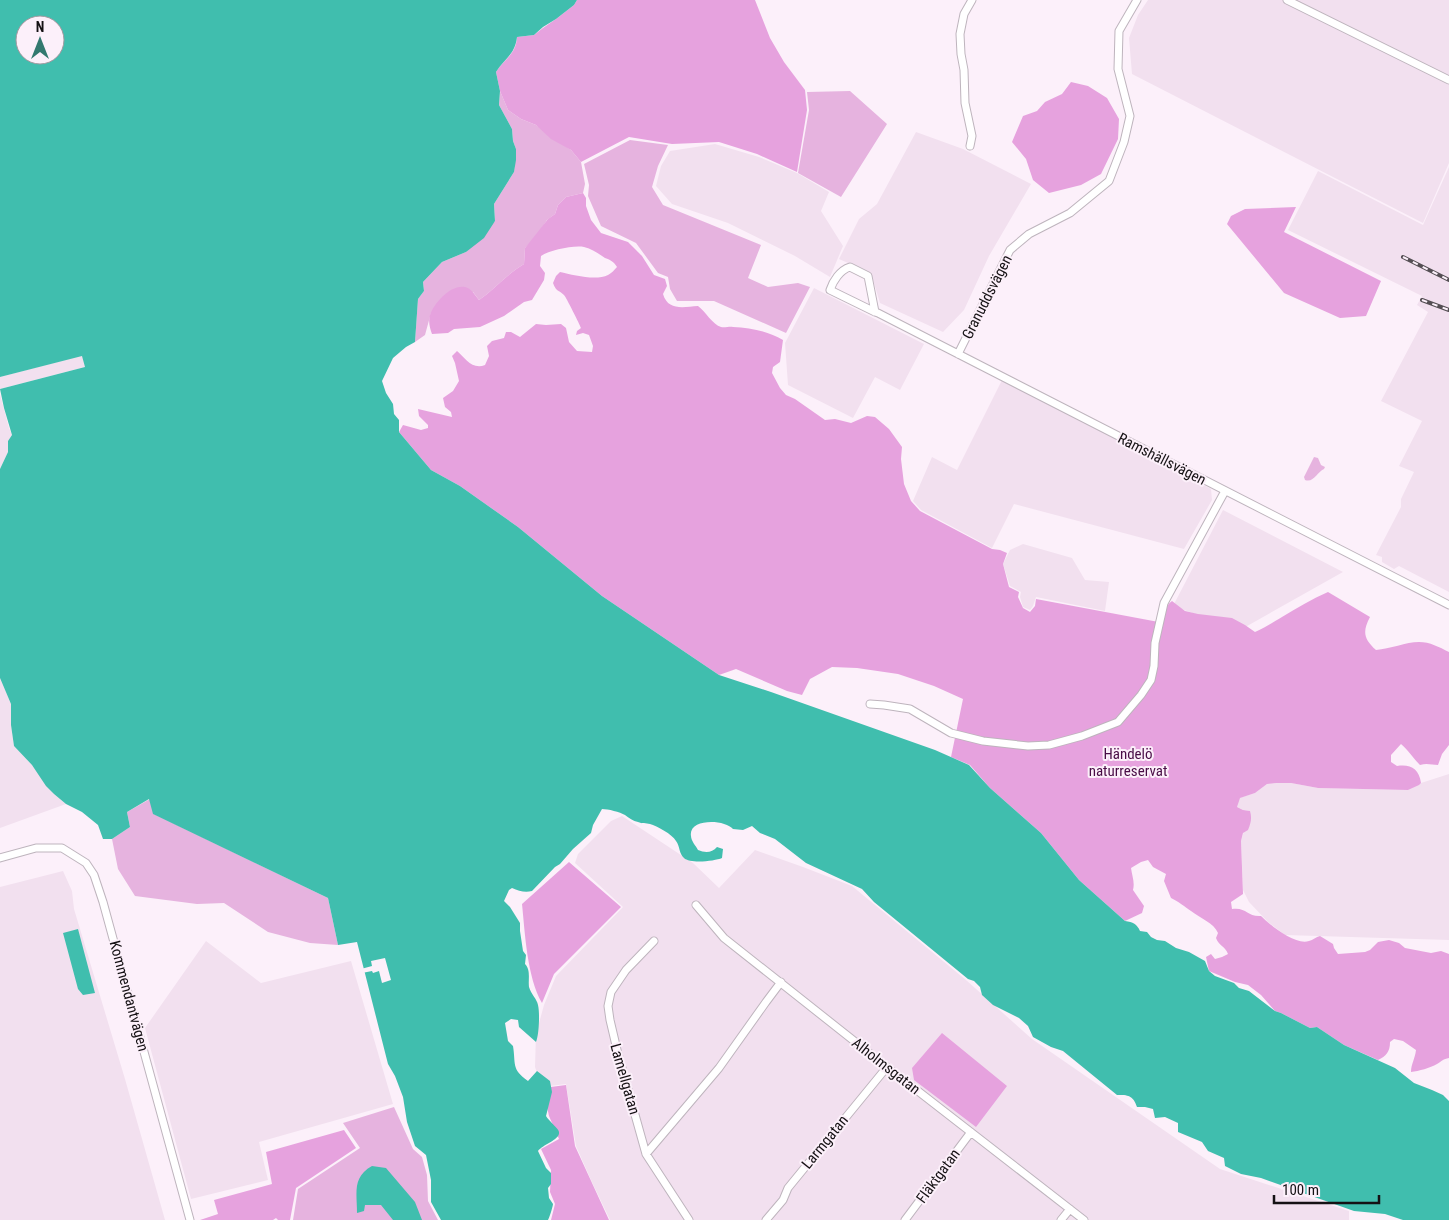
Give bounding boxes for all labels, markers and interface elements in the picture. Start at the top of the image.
north arrow [15,15,65,65]
text: N [36,19,44,35]
street label: Granuddsvägen [958,252,1016,342]
street label: Ramshällsvägen [1115,429,1209,489]
park label: Händelö naturreservat [1089,745,1167,780]
street label: Kommendantvägen [106,939,152,1053]
street label: Alholmsgatan [848,1034,924,1098]
street label: Lamellgatan [606,1041,644,1117]
street label: Larmgatan [798,1112,852,1172]
street label: Fläktgatan [912,1145,964,1207]
scale bar [1274,1172,1379,1204]
text: 100 m [1282,1181,1319,1199]

